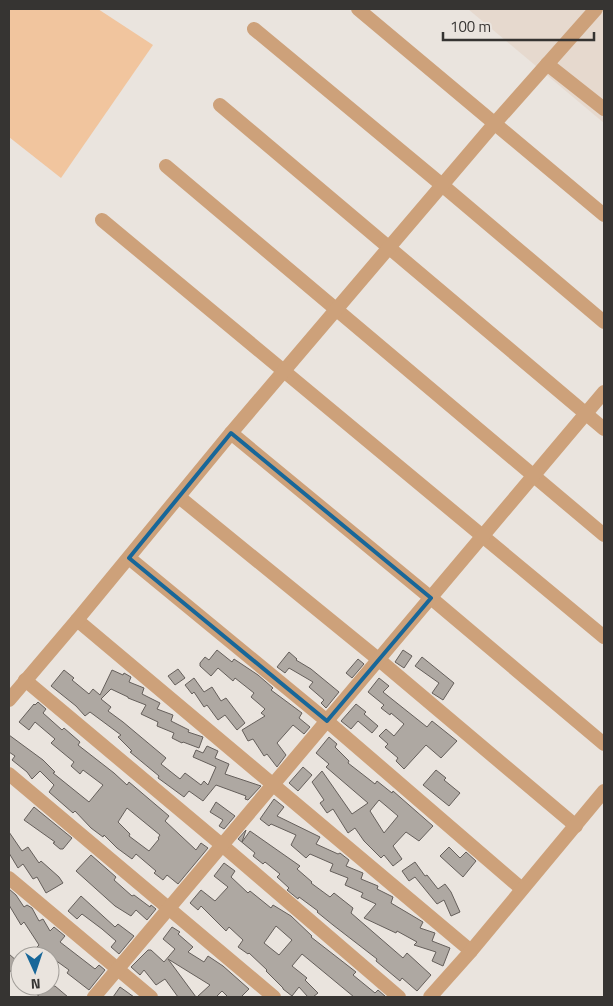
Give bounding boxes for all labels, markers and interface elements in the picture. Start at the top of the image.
scale bar [443,10,594,42]
text: 100 m [450,15,491,38]
north arrow [10,946,60,996]
text: N [30,974,41,995]

